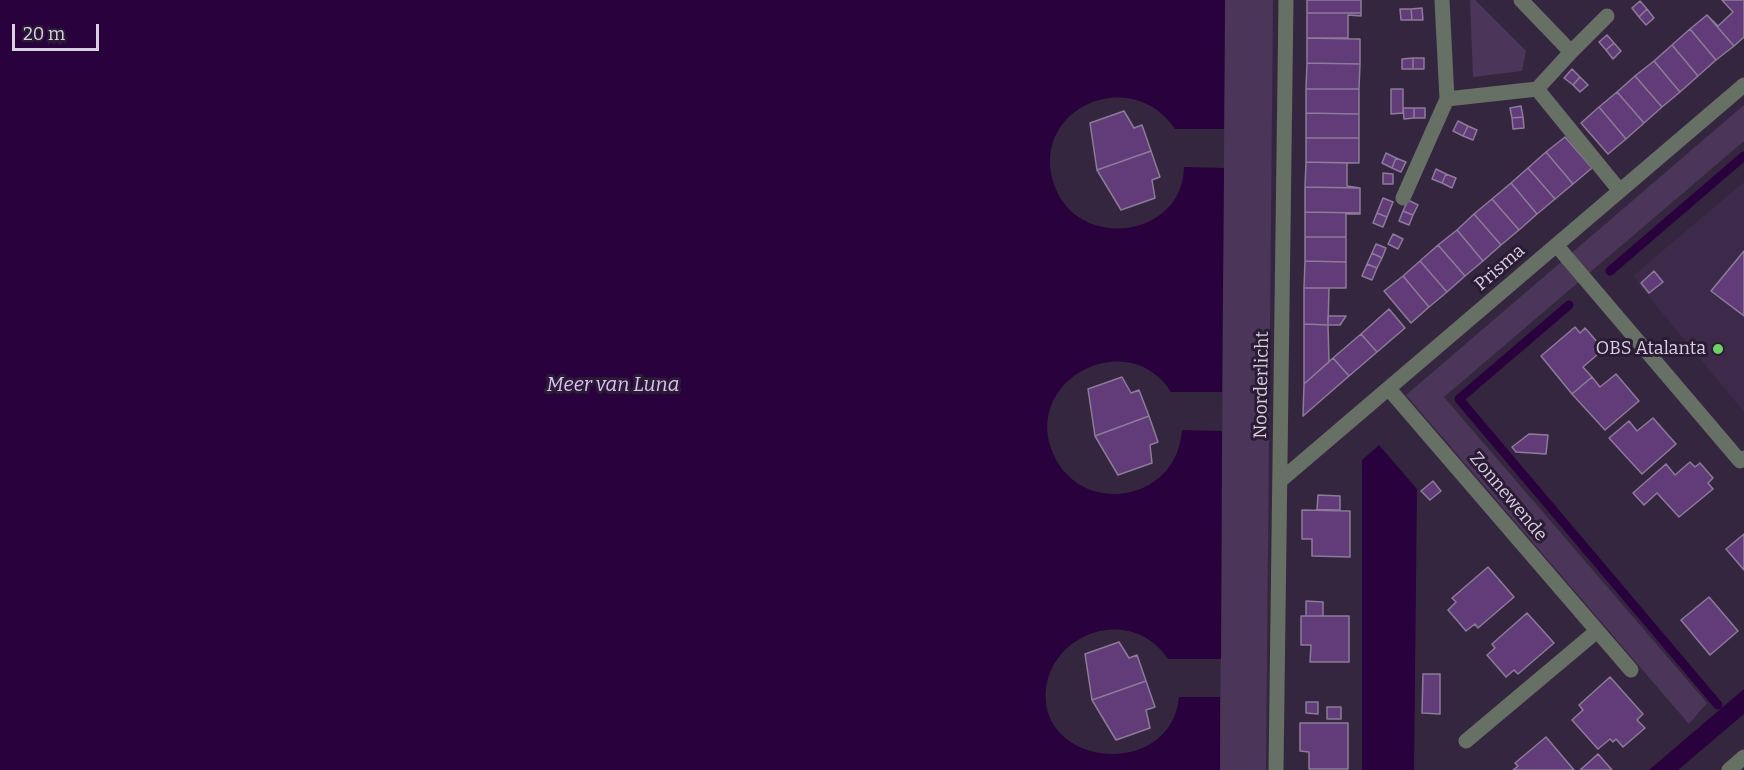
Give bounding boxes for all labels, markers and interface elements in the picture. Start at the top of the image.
scale bar [15,12,102,50]
text: 20 m [23,23,65,45]
street label: Prisma [1471,240,1529,296]
street label: Noorderlicht [1250,331,1274,439]
place label: OBS Atalanta [1596,338,1706,360]
marker: OBS Atalanta [1711,342,1725,356]
water label: Meer van Luna [547,373,679,397]
street label: Zonnewende [1465,448,1551,546]

